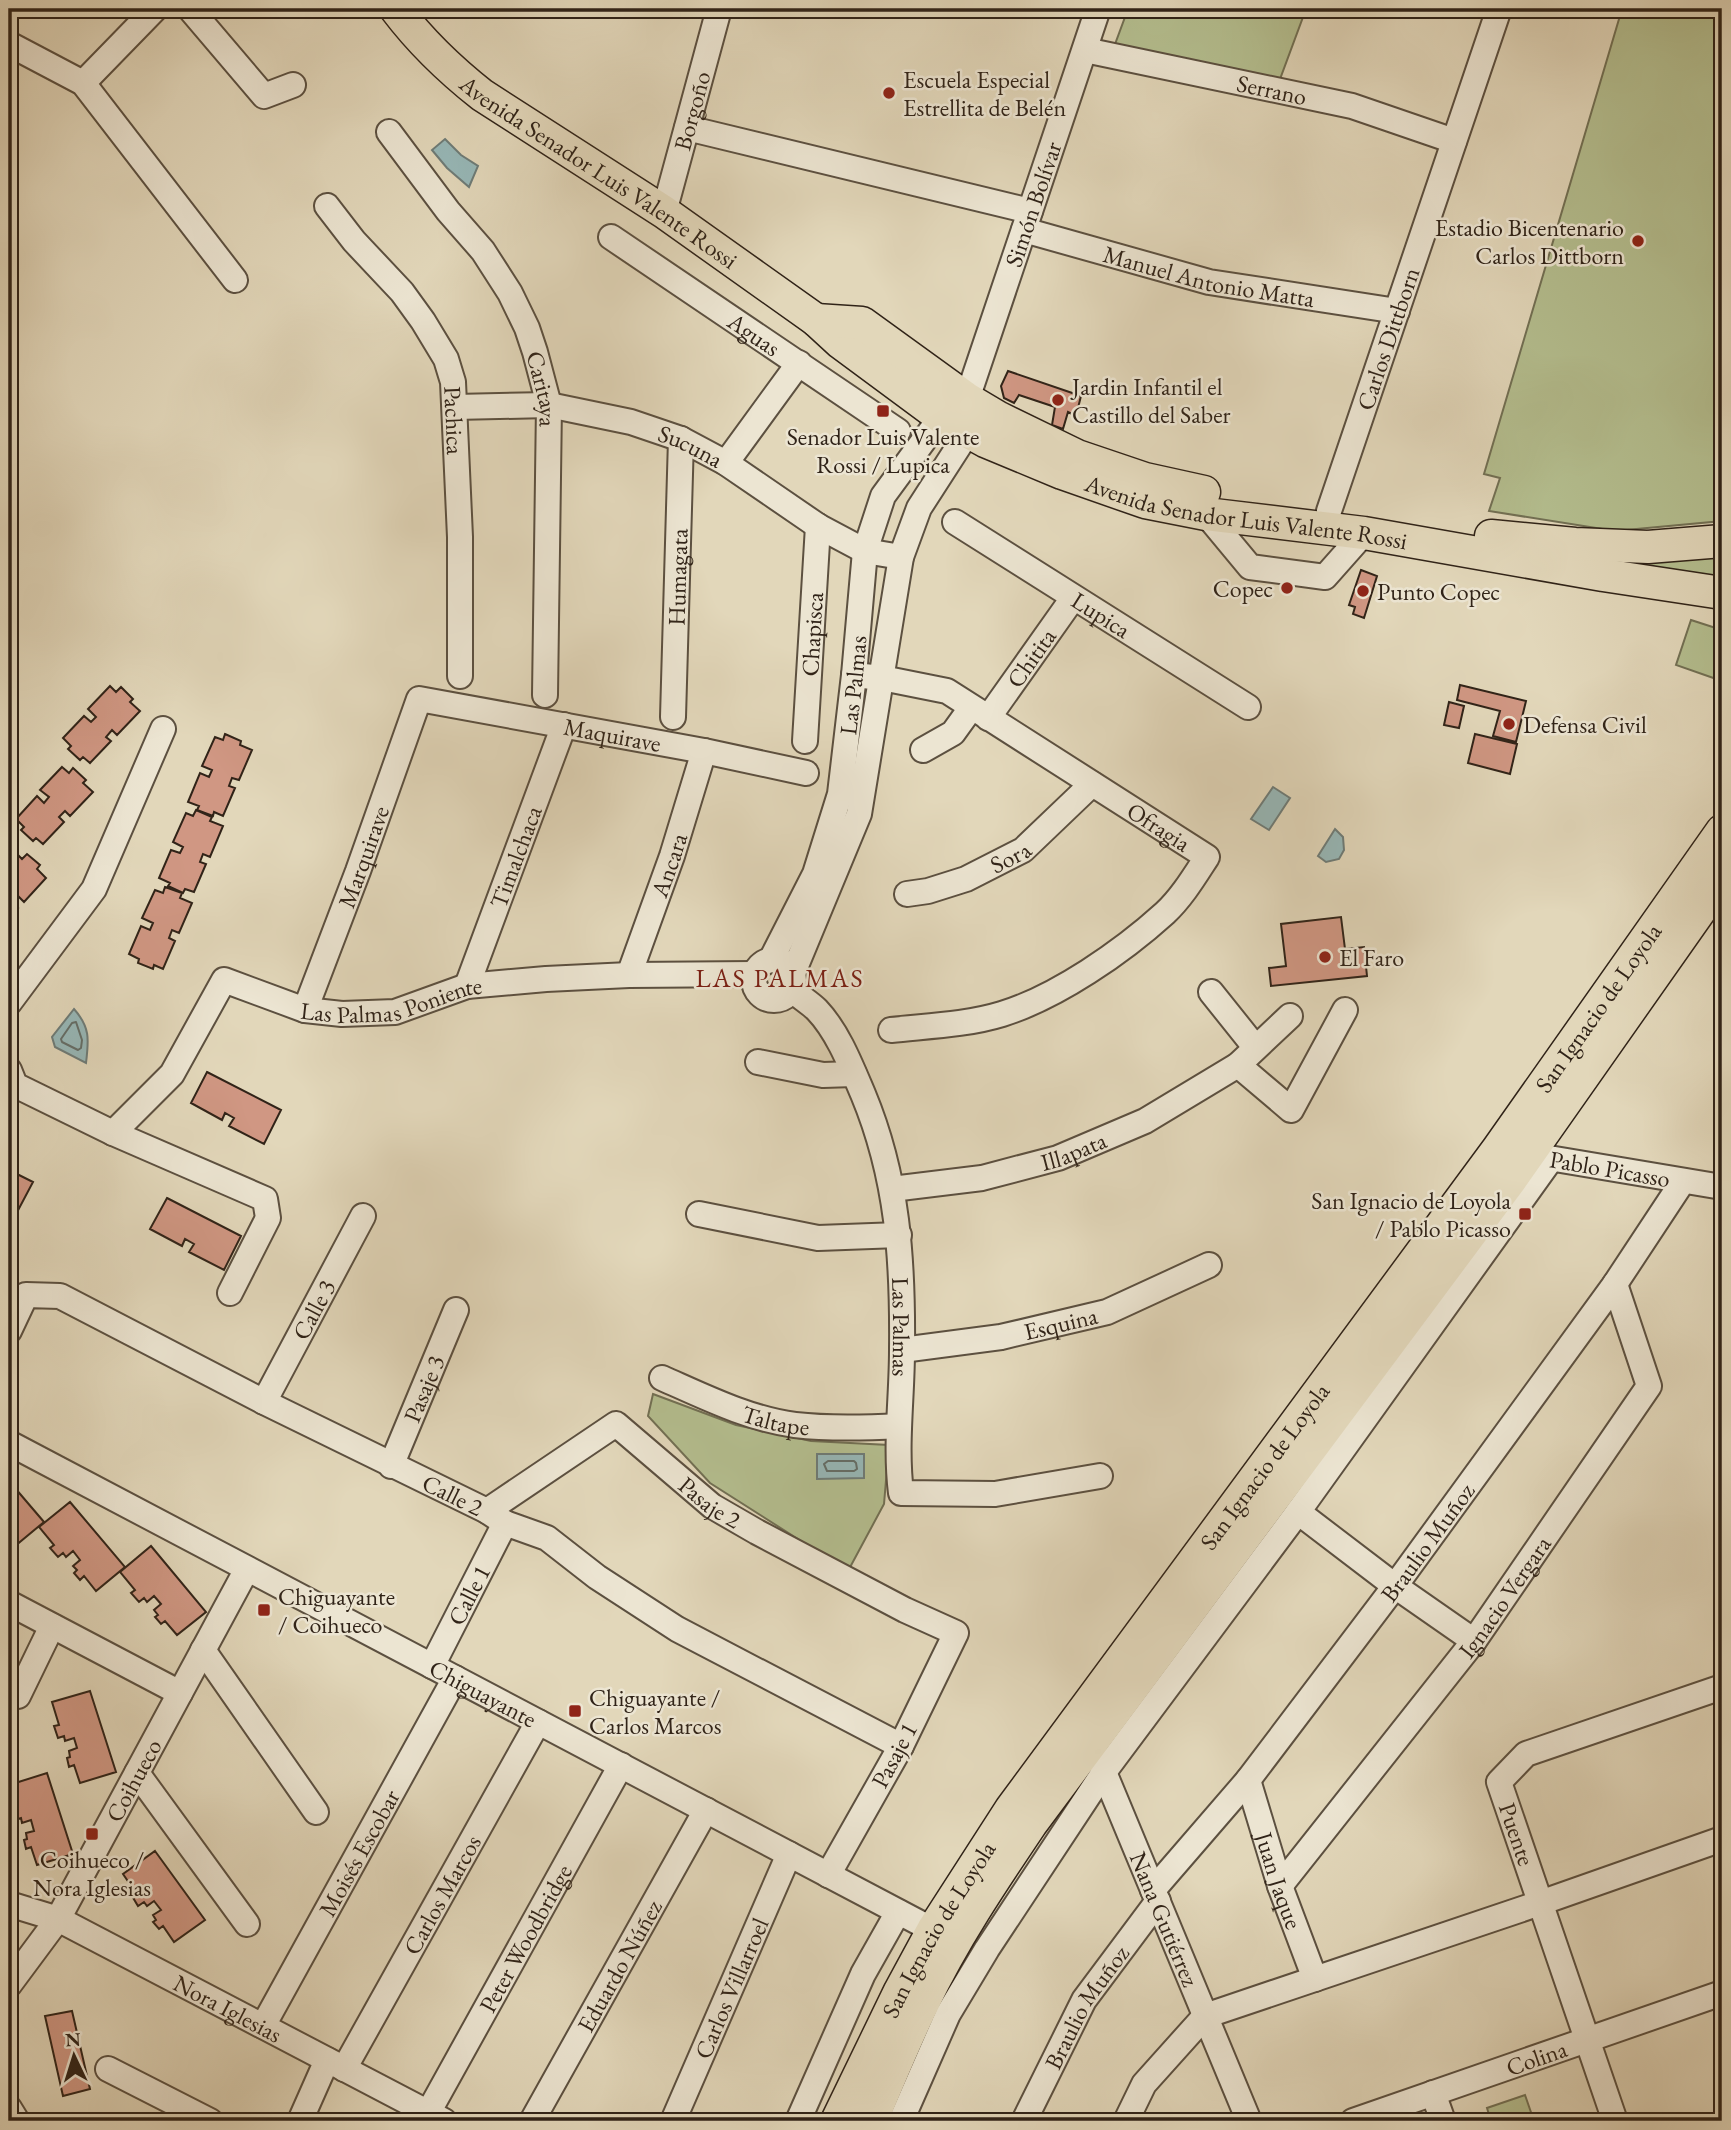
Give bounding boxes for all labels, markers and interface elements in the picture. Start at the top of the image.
place label: Escuela Especial Estrellita de Belén [903,64,1066,123]
street label: Avenida Senador Luis Valente Rossi [453,67,744,275]
street label: Borgoño [666,67,717,154]
street label: Serrano [1234,67,1310,112]
marker: Escuela Especial Estrellita de Belén [881,85,897,101]
street label: Simón Bolívar [997,137,1068,271]
place label: Estadio Bicentenario Carlos Dittborn [1435,212,1624,271]
marker: Estadio Bicentenario Carlos Dittborn [1630,233,1646,249]
street label: Manuel Antonio Matta [1100,238,1317,314]
street label: Carlos Dittborn [1349,263,1426,414]
street label: Aguas [721,305,787,363]
street label: Caritaya [520,348,565,428]
place label: Jardin Infantil el Castillo del Saber [1070,371,1231,430]
street label: Pachica [438,385,472,456]
marker: Jardin Infantil el Castillo del Saber [1050,392,1066,408]
marker: Senador Luis Valente Rossi / Lupica [875,403,891,419]
street label: Sucuna [654,417,729,474]
place label: Senador Luis Valente Rossi / Lupica [787,421,979,480]
street label: Avenida Senador Luis Valente Rossi [1080,466,1410,556]
street label: Humagata [660,527,694,626]
place label: Copec [1213,573,1273,604]
place label: Punto Copec [1377,576,1500,607]
marker: Copec [1279,580,1295,596]
marker: Punto Copec [1355,583,1371,599]
street label: Lupica [1066,584,1137,645]
street label: Chapisca [793,591,829,677]
street label: Chitita [999,621,1063,693]
street label: Las Palmas [832,634,873,736]
place label: Defensa Civil [1523,709,1647,740]
street label: Maquirave [561,710,664,758]
marker: Defensa Civil [1501,716,1517,732]
street label: Ofragia [1121,795,1197,858]
street label: Marquirave [330,801,395,912]
street label: Timalchaca [482,801,548,912]
street label: Ancara [643,829,694,902]
street label: Sora [984,835,1038,880]
street label: San Ignacio de Loyola [1527,917,1668,1098]
place label: El Faro [1339,942,1404,973]
marker: El Faro [1317,949,1333,965]
district label: LAS PALMAS [695,961,865,995]
street label: Las Palmas Poniente [299,969,483,1030]
street label: Illapata [1037,1124,1111,1177]
street label: Pablo Picasso [1547,1143,1673,1194]
place label: San Ignacio de Loyola / Pablo Picasso [1311,1185,1511,1244]
marker: San Ignacio de Loyola / Pablo Picasso [1517,1206,1533,1222]
street label: Calle 3 [285,1274,342,1345]
street label: Las Palmas [885,1276,918,1377]
street label: Esquina [1021,1299,1101,1347]
street label: Pasaje 3 [396,1350,451,1427]
street label: San Ignacio de Loyola [1192,1376,1336,1556]
street label: Taltape [738,1398,811,1442]
street label: Calle 2 [417,1466,489,1522]
street label: Pasaje 2 [672,1469,747,1535]
street label: Braulio Muñoz [1373,1476,1481,1608]
street label: Ignacio Vergara [1451,1529,1557,1664]
street label: Calle 1 [440,1559,497,1630]
place label: Chiguayante / Coihueco [278,1581,395,1640]
marker: Chiguayante / Coihueco [256,1602,272,1618]
street label: Chiguayante [424,1652,542,1734]
place label: Chiguayante / Carlos Marcos [589,1682,721,1741]
marker: Chiguayante / Carlos Marcos [567,1703,583,1719]
street label: Pasaje 1 [864,1717,924,1793]
street label: Coihueco [98,1733,168,1827]
street label: Moisés Escobar [311,1784,406,1922]
street label: Puente [1492,1798,1542,1870]
marker: Coihueco / Nora Iglesias [84,1826,100,1842]
street label: Juan Jaque [1248,1826,1310,1933]
street label: Carlos Marcos [396,1829,487,1960]
street label: San Ignacio de Loyola [874,1835,1002,2022]
place label: Coihueco / Nora Iglesias [33,1844,151,1903]
street label: Nana Gutiérrez [1123,1847,1207,1991]
street label: Peter Woodbridge [471,1858,579,2018]
street label: Eduardo Núñez [569,1894,668,2037]
street label: Carlos Villarroel [687,1913,775,2063]
street label: Braulio Muñoz [1037,1939,1135,2074]
street label: Nora Iglesias [168,1967,287,2049]
north arrow [38,2022,108,2092]
text: N [64,2026,82,2053]
street label: Colina [1502,2032,1571,2082]

